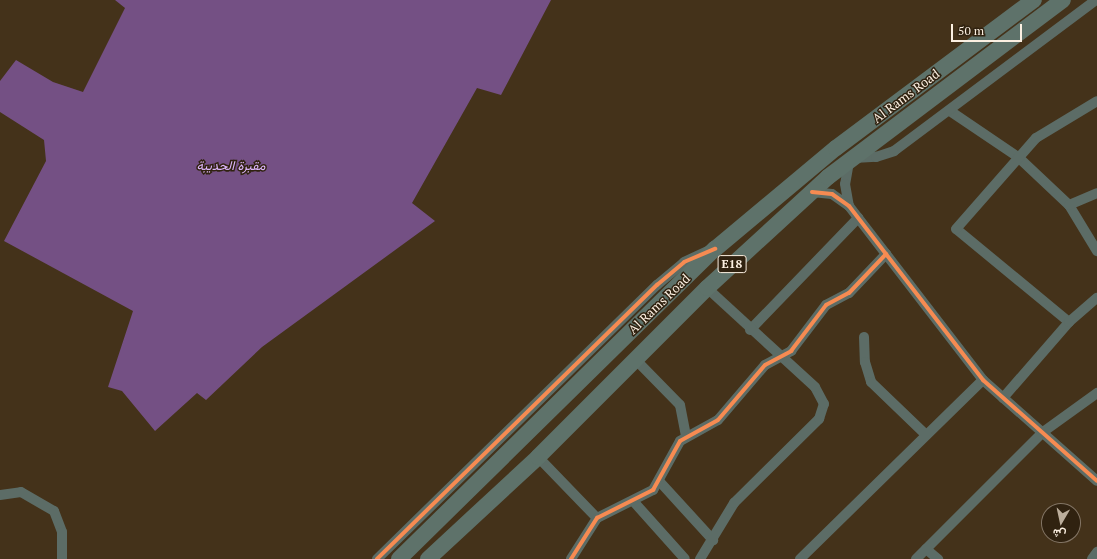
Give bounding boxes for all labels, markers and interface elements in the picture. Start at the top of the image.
scale bar [953,16,1024,42]
text: 50 m [958,23,984,38]
street label: Al Rams Road [869,66,943,126]
park label: مقبرة الحديبة [197,157,265,173]
road number: E18 [717,254,747,274]
street label: Al Rams Road [625,271,693,337]
north arrow [1041,503,1081,543]
text: ش [1052,526,1067,542]

